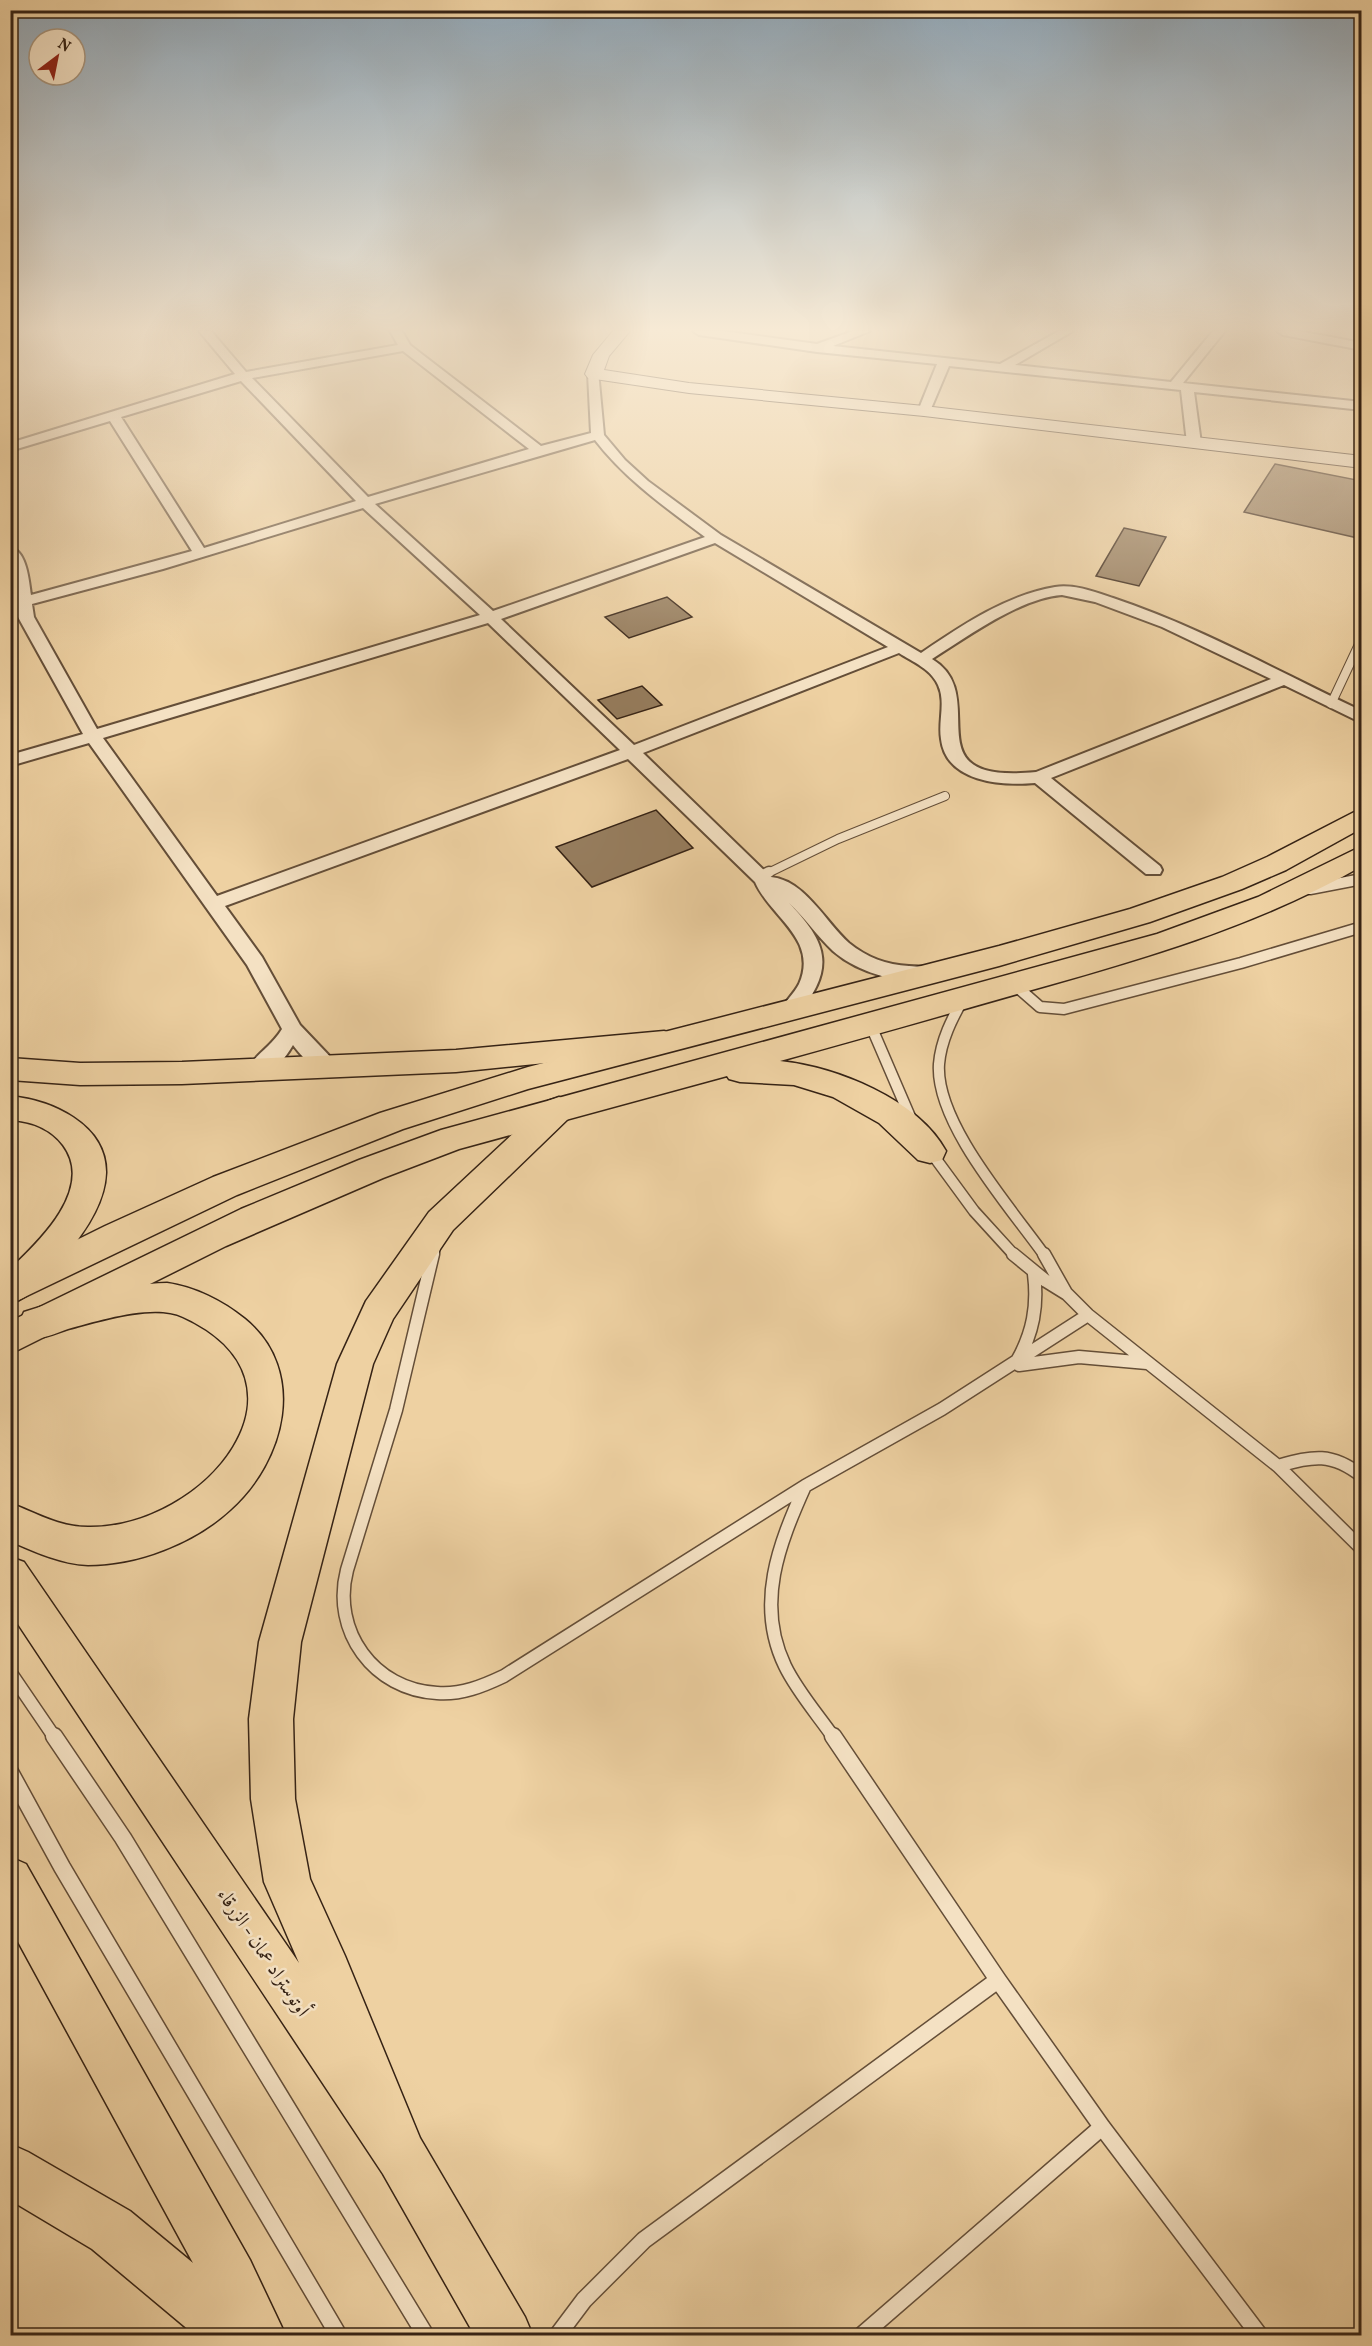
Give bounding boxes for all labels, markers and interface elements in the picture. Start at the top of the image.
north arrow [27,27,87,87]
text: N [53,34,75,59]
street label: أوتوستراد عمان - الزرقاء [209,1882,318,2023]

